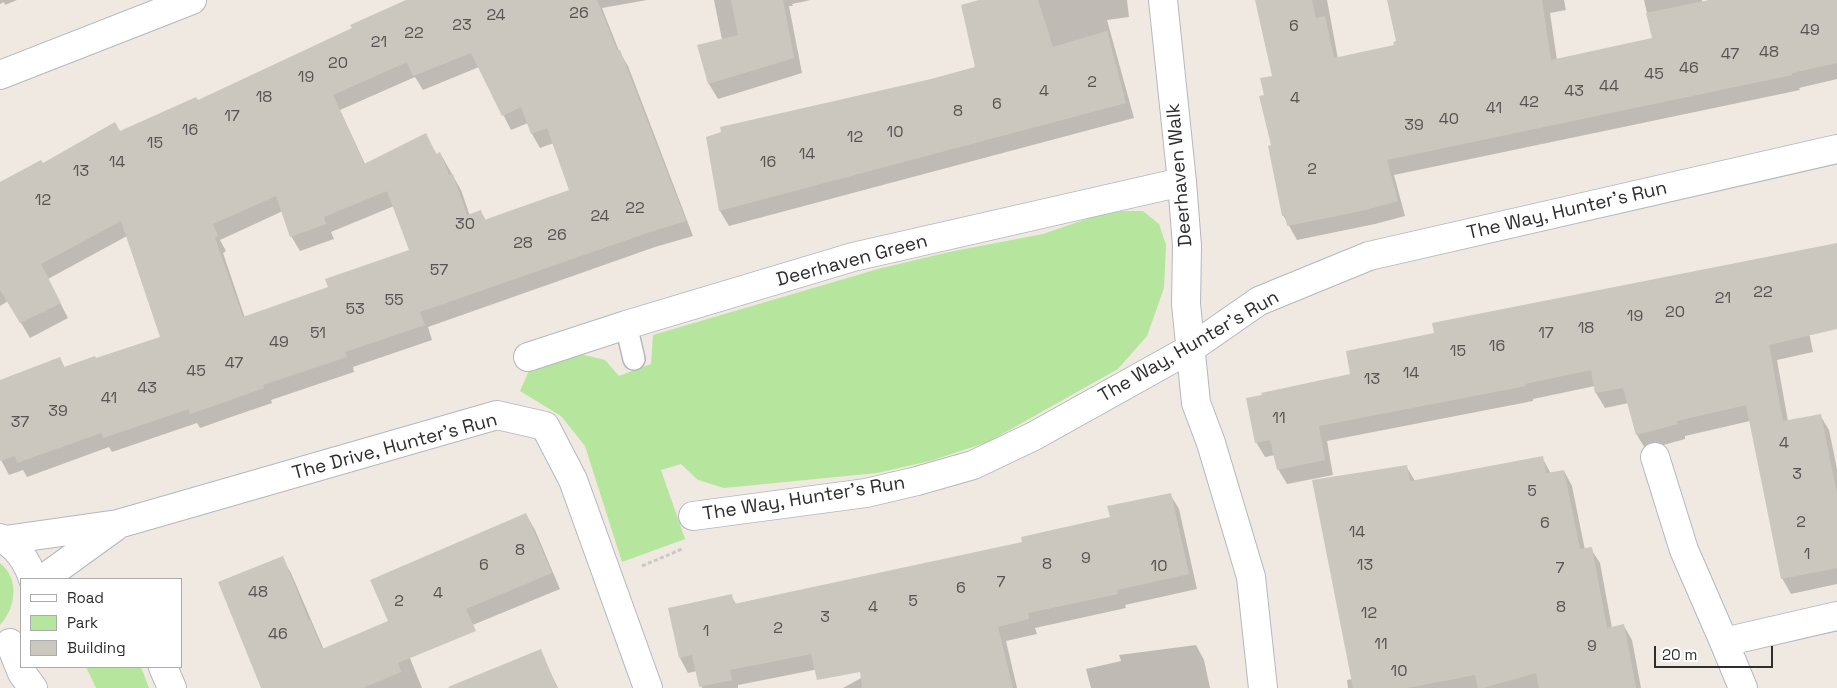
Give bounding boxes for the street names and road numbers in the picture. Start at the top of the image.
street label: Deerhaven Walk [1162,102,1198,248]
street label: The Way, Hunter's Run [1465,177,1669,245]
street label: Deerhaven Green [774,230,930,292]
street label: The Way, Hunter's Run [1095,286,1283,408]
street label: The Drive, Hunter's Run [290,409,500,485]
street label: The Way, Hunter's Run [701,472,907,526]

